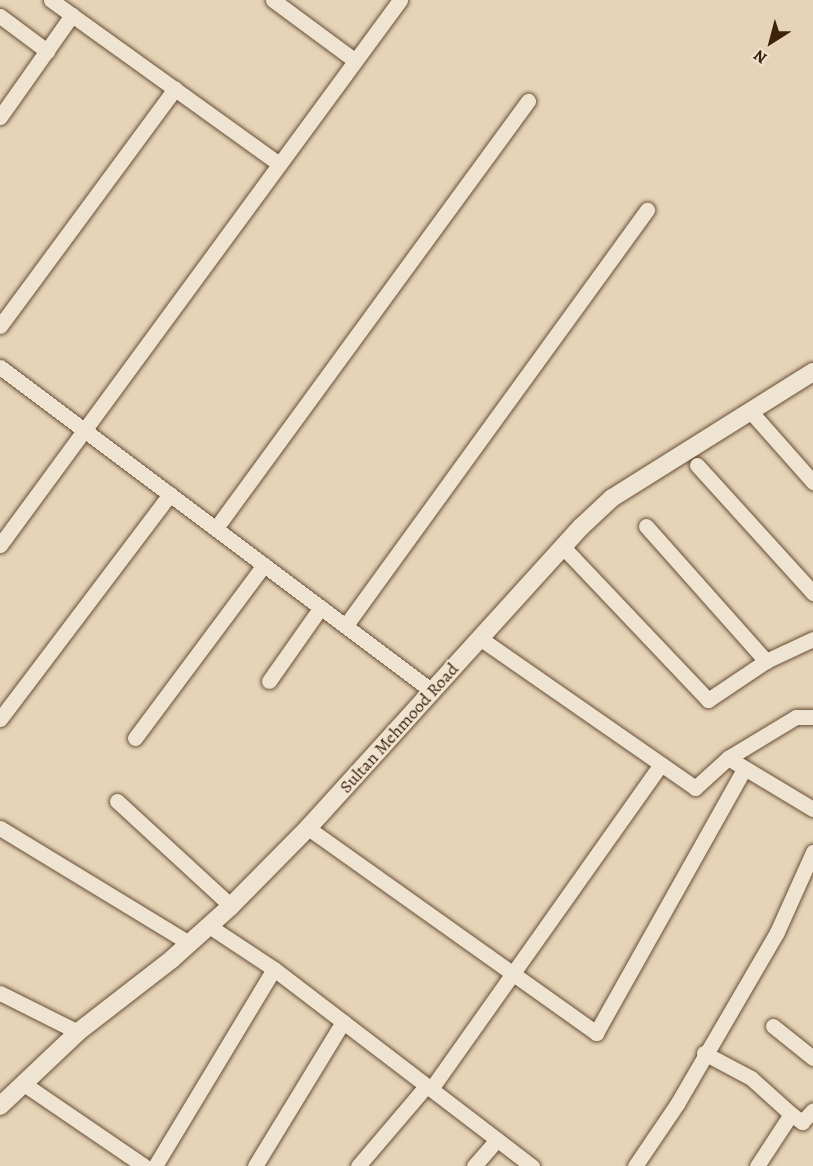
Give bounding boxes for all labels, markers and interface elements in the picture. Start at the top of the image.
north arrow [741,12,801,72]
text: N [749,44,772,69]
street label: Sultan Mehmood Road [335,658,463,798]

